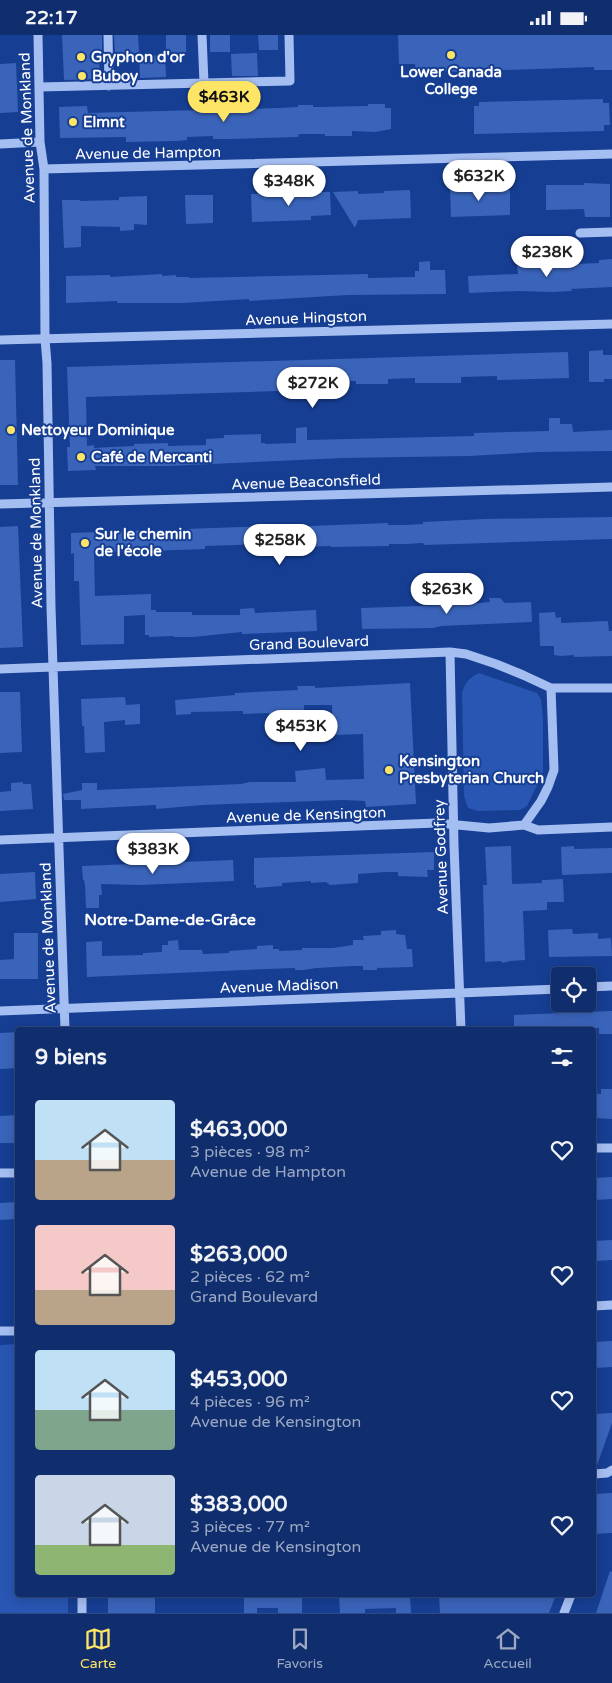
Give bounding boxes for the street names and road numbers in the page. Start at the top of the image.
street label: Avenue de Monkland [15,52,39,204]
street label: Avenue de Hampton [75,143,221,163]
street label: Avenue Hingston [245,307,367,329]
street label: Avenue de Monkland [26,457,46,609]
street label: Avenue Beaconsfield [231,470,381,494]
street label: Grand Boulevard [249,632,369,654]
street label: Avenue Godfrey [430,799,452,915]
street label: Avenue de Kensington [225,803,387,827]
street label: Avenue de Monkland [36,862,60,1014]
street label: Avenue Madison [219,975,339,997]

